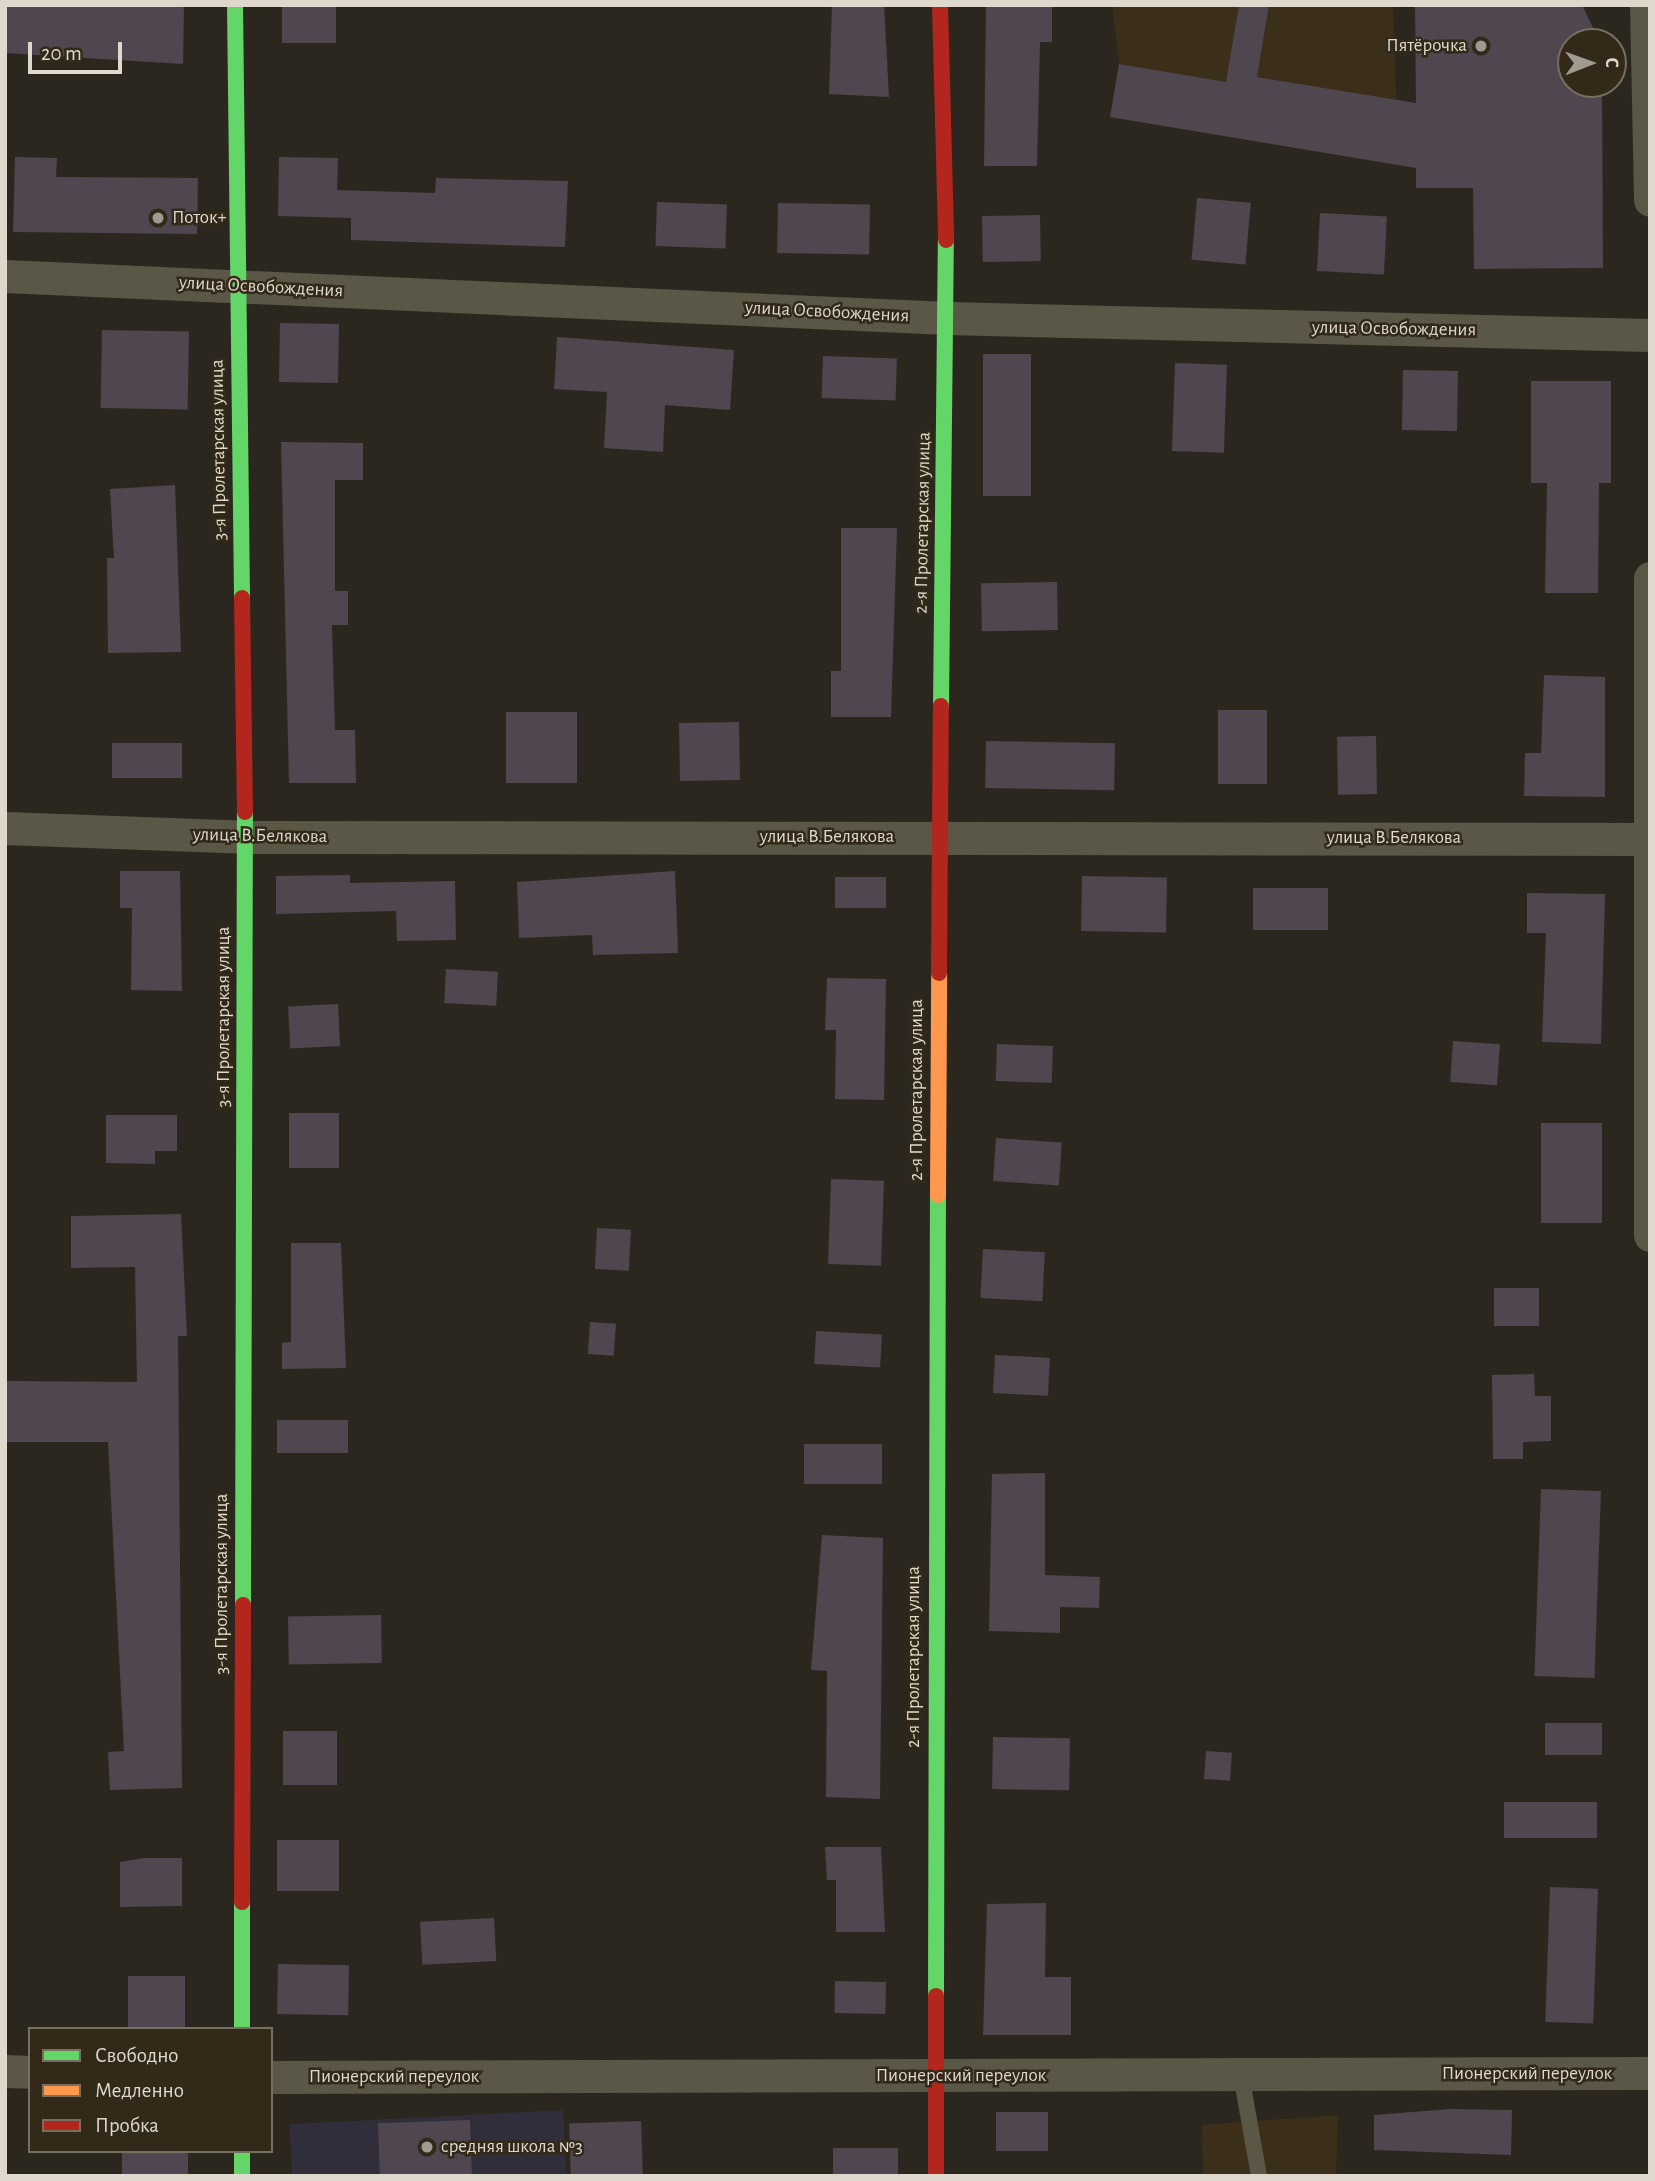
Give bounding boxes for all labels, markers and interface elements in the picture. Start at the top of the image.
scale bar [32,28,126,72]
north arrow [1557,28,1627,98]
place label: Пятёрочка [1386,35,1467,57]
marker: Пятёрочка [1473,38,1489,54]
text: 20 m [41,43,82,64]
text: С [1602,57,1621,68]
place label: Поток+ [172,207,227,229]
marker: Поток+ [150,210,166,226]
street label: улица Освобождения [178,271,344,303]
street label: улица Освобождения [744,296,910,328]
street label: улица Освобождения [1312,316,1476,342]
street label: 3-я Пролетарская улица [206,359,232,541]
street label: 2-я Пролетарская улица [910,432,936,614]
street label: улица В.Белякова [193,823,327,849]
street label: улица В.Белякова [760,826,894,848]
street label: улица В.Белякова [1327,827,1461,849]
street label: 3-я Пролетарская улица [213,926,235,1108]
street label: 2-я Пролетарская улица [906,999,928,1181]
street label: 3-я Пролетарская улица [211,1493,233,1675]
street label: 2-я Пролетарская улица [903,1566,925,1748]
legend [28,2027,273,2153]
text: Свободно [95,2045,179,2066]
street label: Пионерский переулок [1442,2063,1612,2085]
street label: Пионерский переулок [876,2065,1046,2087]
street label: Пионерский переулок [309,2066,479,2088]
text: Медленно [95,2080,184,2101]
text: Пробка [95,2115,159,2136]
place label: средняя школа №3 [441,2136,583,2158]
marker: средняя школа №3 [419,2139,435,2155]

